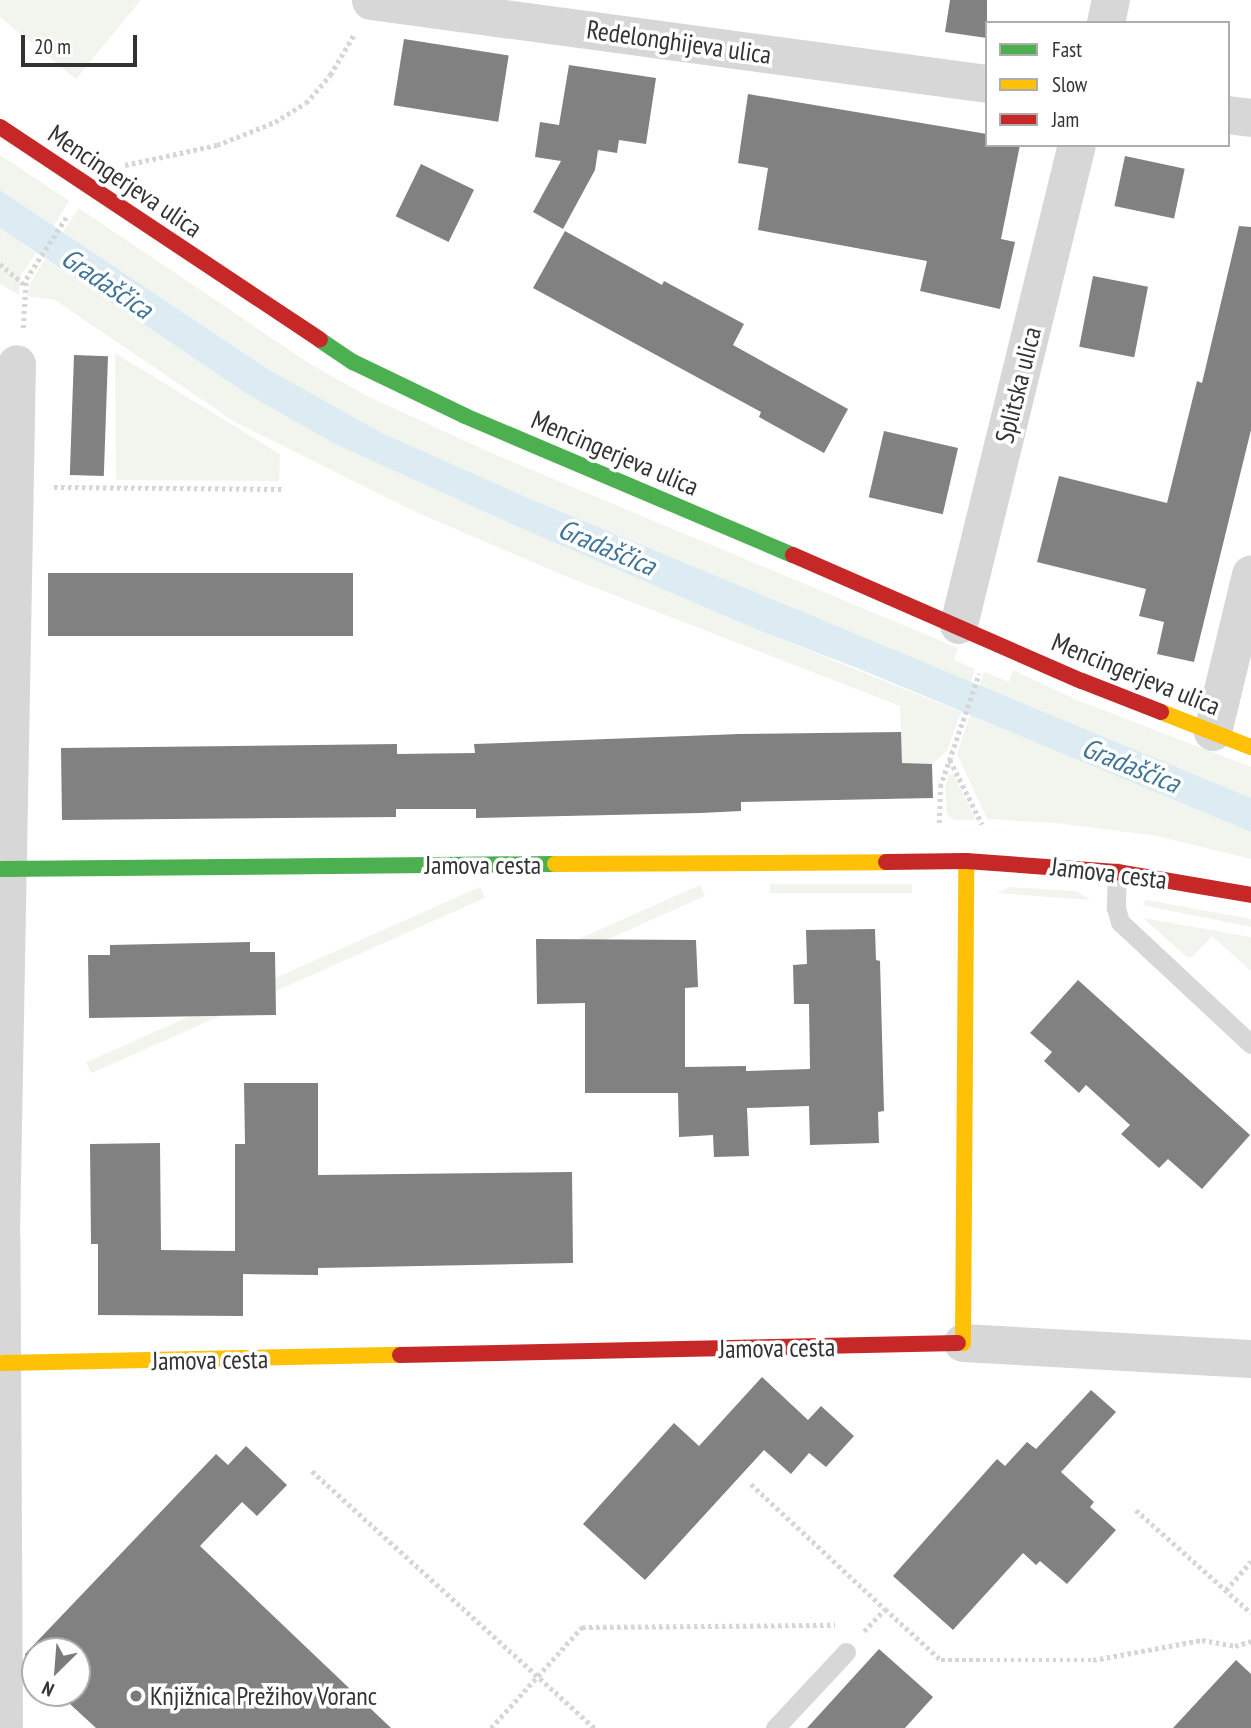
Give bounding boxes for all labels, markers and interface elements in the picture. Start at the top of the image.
street label: Redelonghijeva ulica [585,14,773,70]
scale bar [24,21,140,65]
legend [985,21,1230,147]
text: 20 m [34,33,71,60]
text: Fast [1052,36,1082,63]
text: Slow [1052,71,1087,98]
text: Jam [1052,106,1079,133]
street label: Mencingerjeva ulica [42,118,208,244]
water label: Gradaščica [55,240,159,326]
street label: Splitska ulica [989,324,1047,446]
street label: Mencingerjeva ulica [527,404,703,502]
water label: Gradaščica [553,511,661,583]
street label: Mencingerjeva ulica [1047,626,1225,722]
water label: Gradaščica [1077,730,1185,800]
street label: Jamova cesta [425,849,541,881]
street label: Jamova cesta [1049,850,1169,896]
street label: Jamova cesta [719,1331,835,1365]
street label: Jamova cesta [152,1343,268,1377]
north arrow [21,1637,91,1707]
text: N [38,1676,58,1702]
place label: Knjižnica Prežihov Voranc [150,1680,378,1712]
marker: Knjižnica Prežihov Voranc [128,1688,144,1704]

